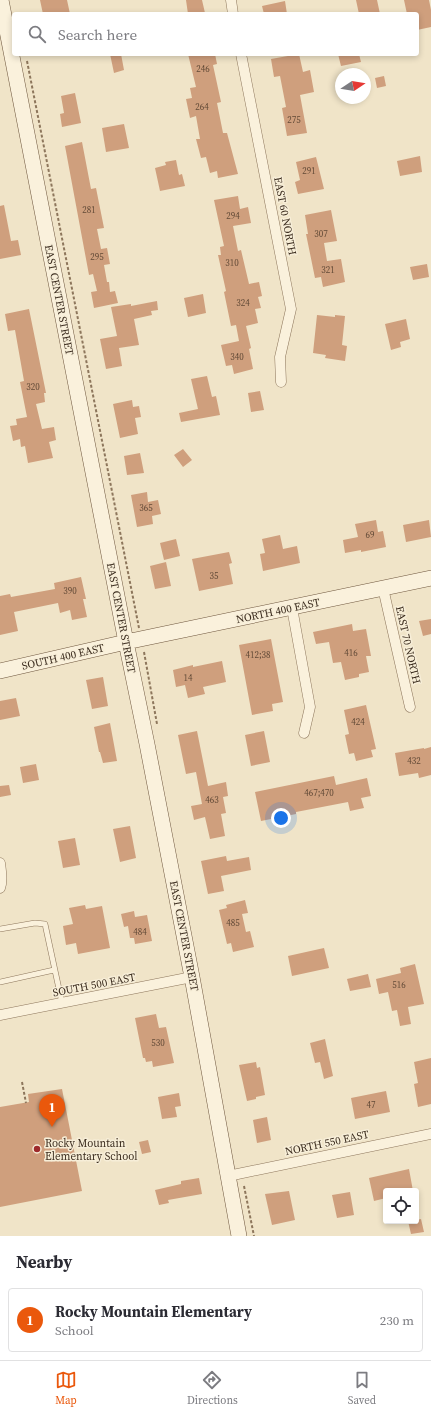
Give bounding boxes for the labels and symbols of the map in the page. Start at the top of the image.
house number: 246 [196,63,210,75]
north arrow [335,68,371,104]
house number: 264 [195,101,209,113]
house number: 275 [287,114,301,126]
house number: 291 [302,165,316,177]
street label: EAST 60 NORTH [270,176,300,257]
house number: 281 [82,204,96,216]
house number: 294 [226,210,240,222]
house number: 307 [314,228,328,240]
street label: EAST CENTER STREET [41,243,77,357]
house number: 295 [90,251,104,263]
house number: 310 [225,257,239,269]
house number: 321 [321,264,335,276]
house number: 324 [236,297,250,309]
house number: 340 [230,351,244,363]
house number: 320 [26,381,40,393]
house number: 365 [139,502,153,514]
house number: 69 [365,529,375,541]
street label: EAST CENTER STREET [103,561,139,675]
house number: 35 [209,570,219,582]
house number: 390 [63,585,77,597]
street label: NORTH 400 EAST [235,595,322,627]
street label: EAST 70 NORTH [392,605,424,686]
street label: SOUTH 400 EAST [20,640,106,674]
house number: 416 [344,647,358,659]
house number: 412;38 [245,649,271,661]
house number: 14 [183,672,193,684]
house number: 424 [351,716,365,728]
house number: 432 [407,755,421,767]
house number: 467;470 [304,787,334,799]
house number: 463 [205,794,219,806]
your location [271,808,291,828]
street label: EAST CENTER STREET [166,879,202,993]
house number: 485 [226,917,240,929]
house number: 484 [133,926,147,938]
street label: SOUTH 500 EAST [51,970,137,1000]
house number: 516 [392,979,406,991]
house number: 530 [151,1037,165,1049]
pin: 1 [39,1094,65,1127]
house number: 47 [366,1099,376,1111]
street label: NORTH 550 EAST [284,1127,371,1159]
place label: Rocky Mountain Elementary School [45,1136,137,1164]
marker: Rocky Mountain Elementary School [32,1144,42,1154]

